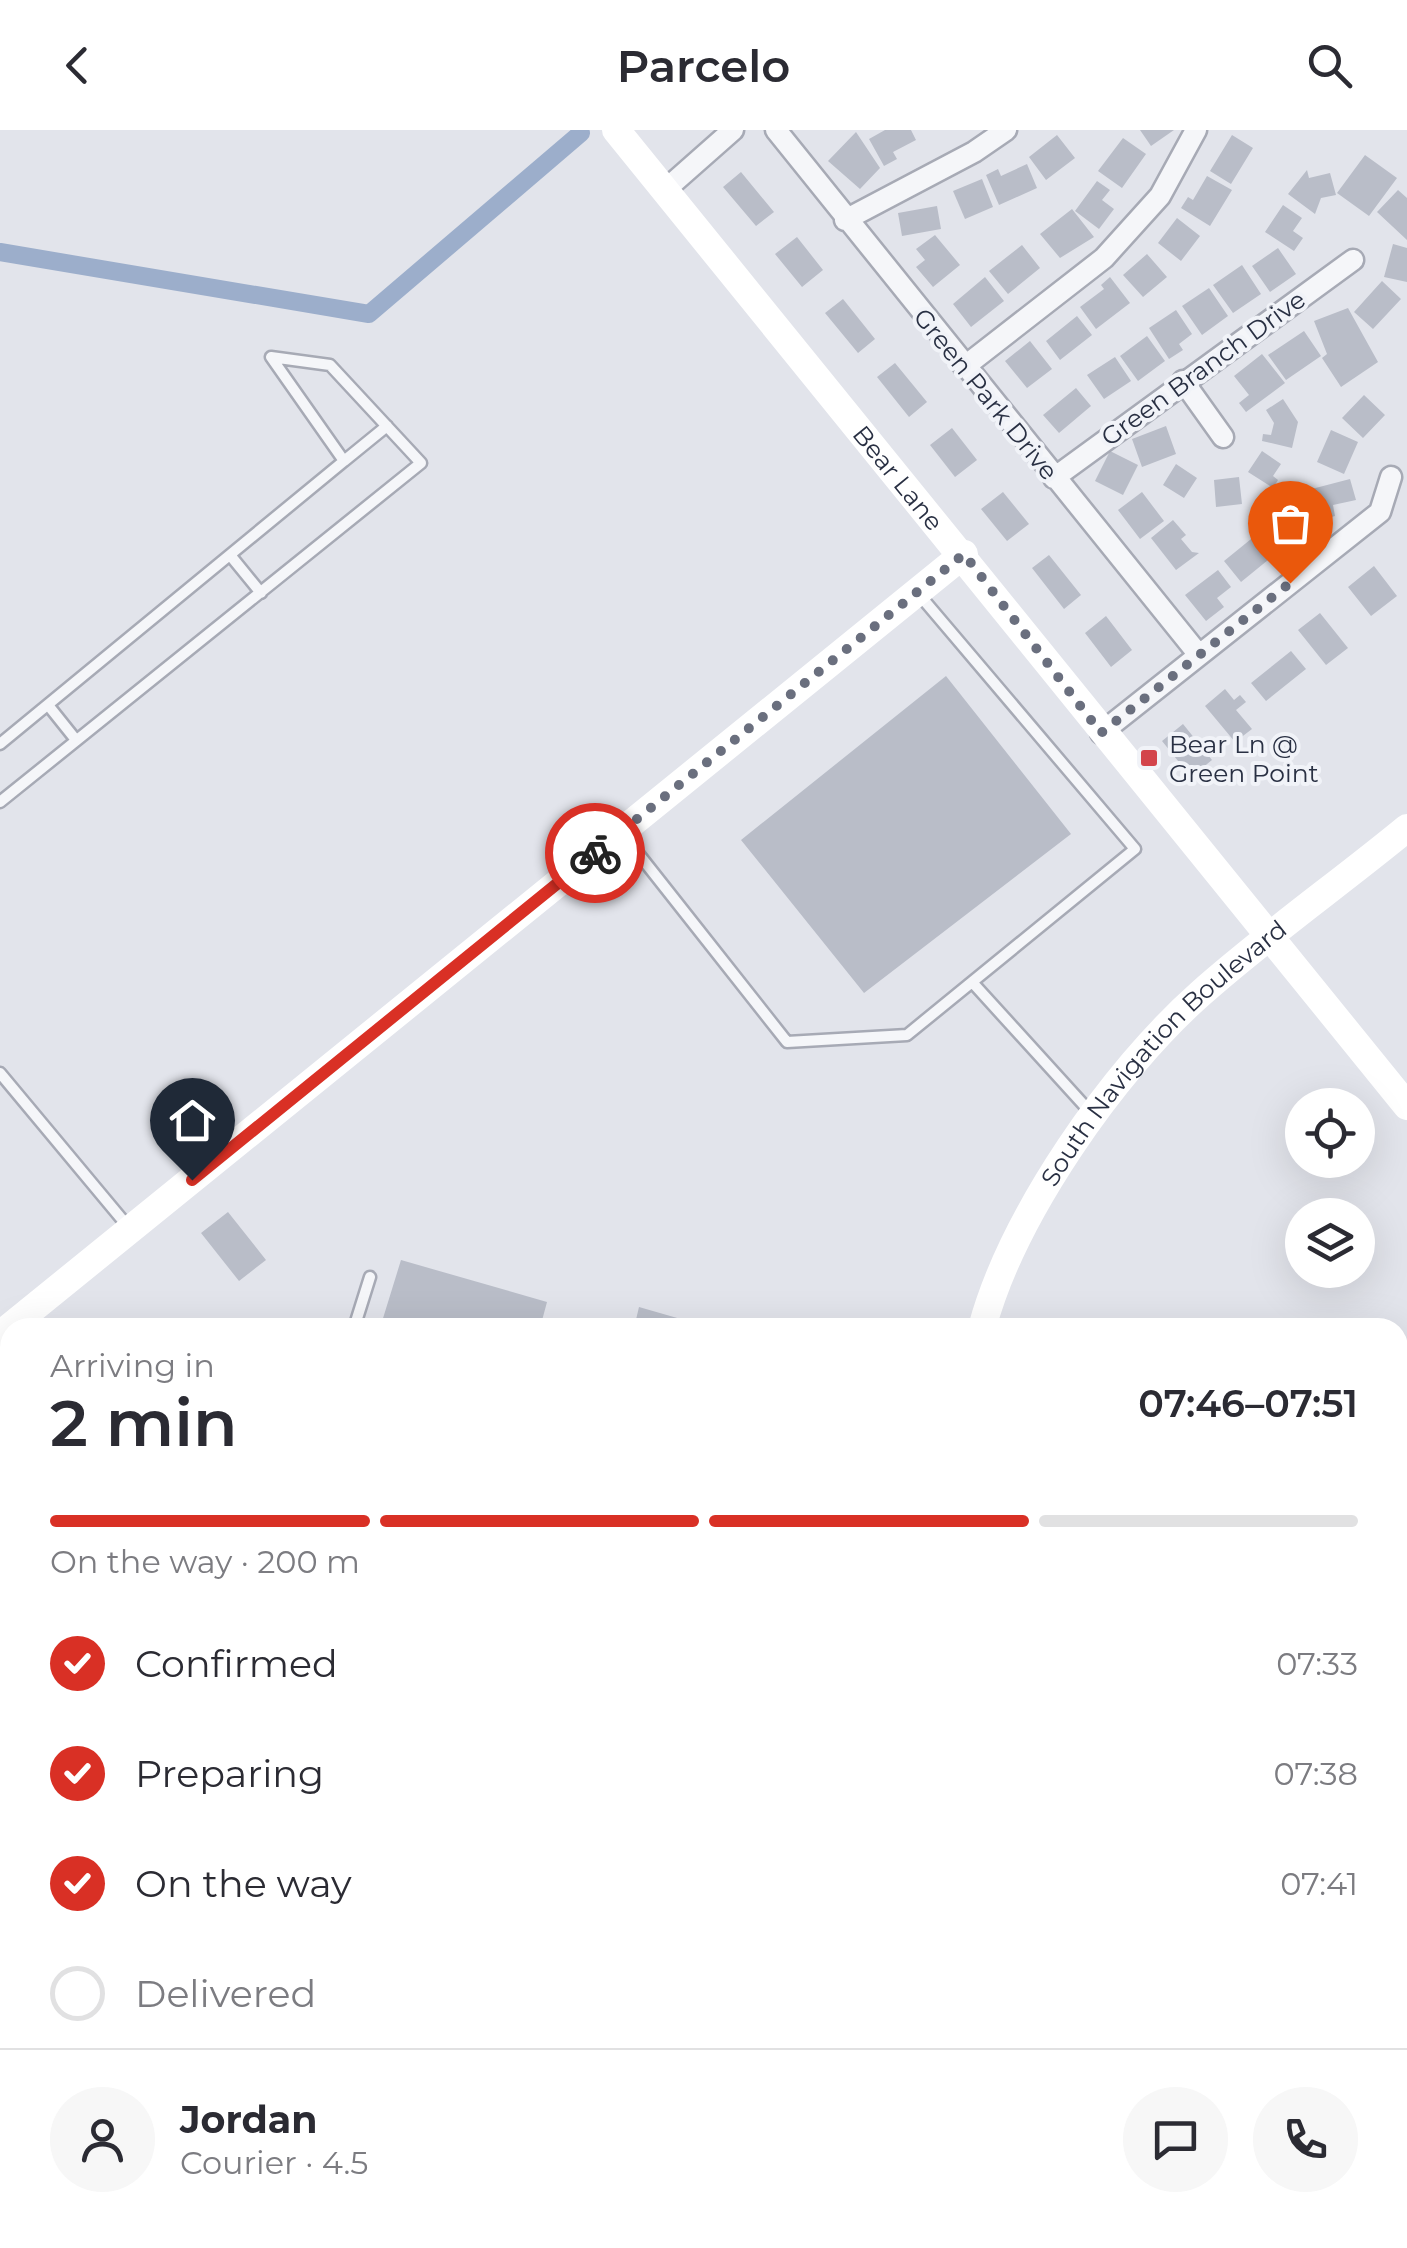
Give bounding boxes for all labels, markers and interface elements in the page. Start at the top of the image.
icon: back [50,38,105,93]
text: Parcelo [617,38,790,93]
icon: search [1302,38,1357,93]
street label: Green Branch Drive [1095,284,1311,452]
street label: Green Park Drive [908,302,1064,486]
street label: Bear Lane [847,419,950,537]
pin [1248,481,1333,584]
icon: bag [1263,496,1318,551]
place label: Bear Ln @ Green Point [1169,729,1319,788]
marker: Bear Ln @ Green Point [1138,747,1160,769]
courier [545,803,645,903]
icon: bike [568,826,623,881]
street label: South Navigation Boulevard [1034,914,1292,1191]
pin [150,1078,235,1181]
map controls [1285,1088,1375,1288]
button: locate [1285,1088,1375,1178]
icon: home [165,1093,220,1148]
button: layers [1285,1198,1375,1288]
text: Arriving in [50,1346,215,1385]
text: 07:46–07:51 [1138,1380,1358,1427]
text: 2 min [50,1383,238,1462]
text: On the way · 200 m [50,1542,360,1581]
icon: check [50,1636,105,1691]
text: Confirmed [135,1640,338,1687]
text: 07:33 [1276,1644,1358,1683]
icon: check [50,1746,105,1801]
text: Preparing [135,1750,324,1797]
text: 07:38 [1274,1754,1358,1793]
icon: check [50,1856,105,1911]
text: On the way [135,1860,352,1907]
text: 07:41 [1280,1864,1358,1903]
text: Delivered [135,1970,316,2017]
button: person [50,2087,155,2192]
button: chat [1123,2087,1228,2192]
button: phone [1253,2087,1358,2192]
text: Jordan [180,2096,318,2143]
text: Courier · 4.5 [180,2143,368,2182]

